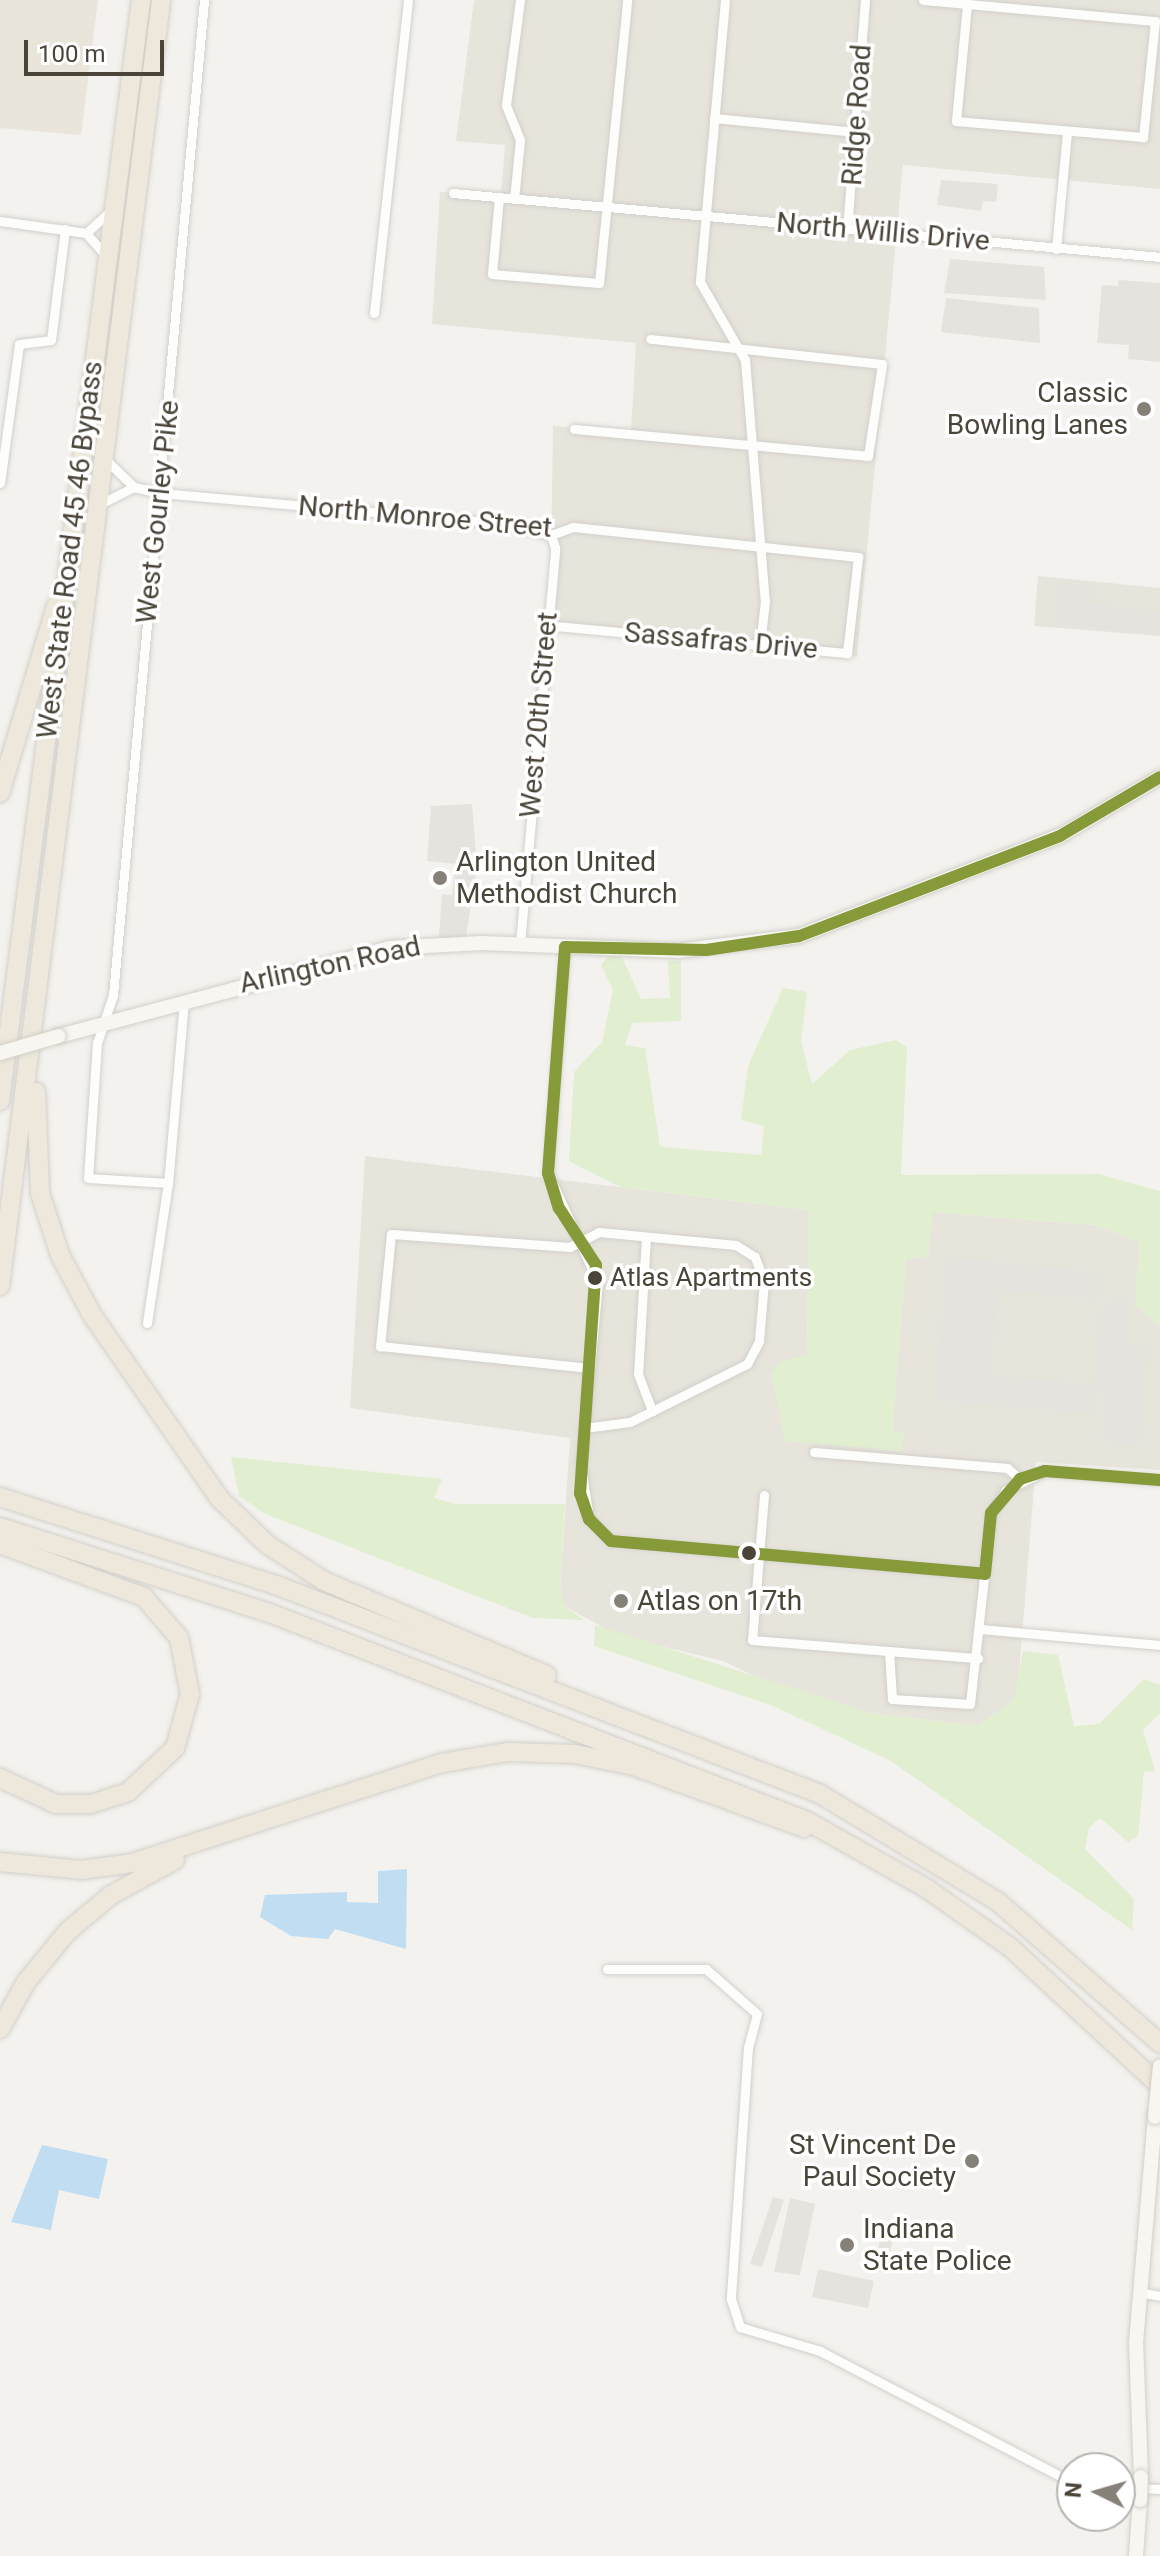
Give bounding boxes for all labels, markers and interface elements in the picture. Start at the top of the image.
scale bar [28,24,168,74]
text: 100 m [38,40,105,68]
street label: Ridge Road [835,43,879,187]
street label: North Willis Drive [775,206,991,258]
street label: West State Road 45 46 Bypass [30,359,110,741]
place label: Classic Bowling Lanes [947,376,1128,442]
street label: West Gourley Pike [130,399,186,625]
marker: Classic Bowling Lanes [1135,400,1153,418]
street label: North Monroe Street [297,489,553,545]
street label: West 20th Street [513,611,565,819]
street label: Sassafras Drive [623,616,819,666]
place label: Arlington United Methodist Church [456,845,677,911]
marker: Arlington United Methodist Church [431,869,449,887]
street label: Arlington Road [236,929,424,1001]
place label: Atlas Apartments [610,1262,812,1294]
marker: Atlas Apartments [587,1270,603,1286]
unlabelled marker [741,1545,757,1561]
place label: Atlas on 17th [637,1584,802,1618]
marker: Atlas on 17th [612,1592,630,1610]
place label: St Vincent De Paul Society [789,2128,956,2194]
marker: St Vincent De Paul Society [963,2152,981,2170]
place label: Indiana State Police [863,2212,1012,2278]
marker: Indiana State Police [838,2236,856,2254]
north arrow [1056,2452,1136,2532]
text: N [1060,2481,1087,2499]

